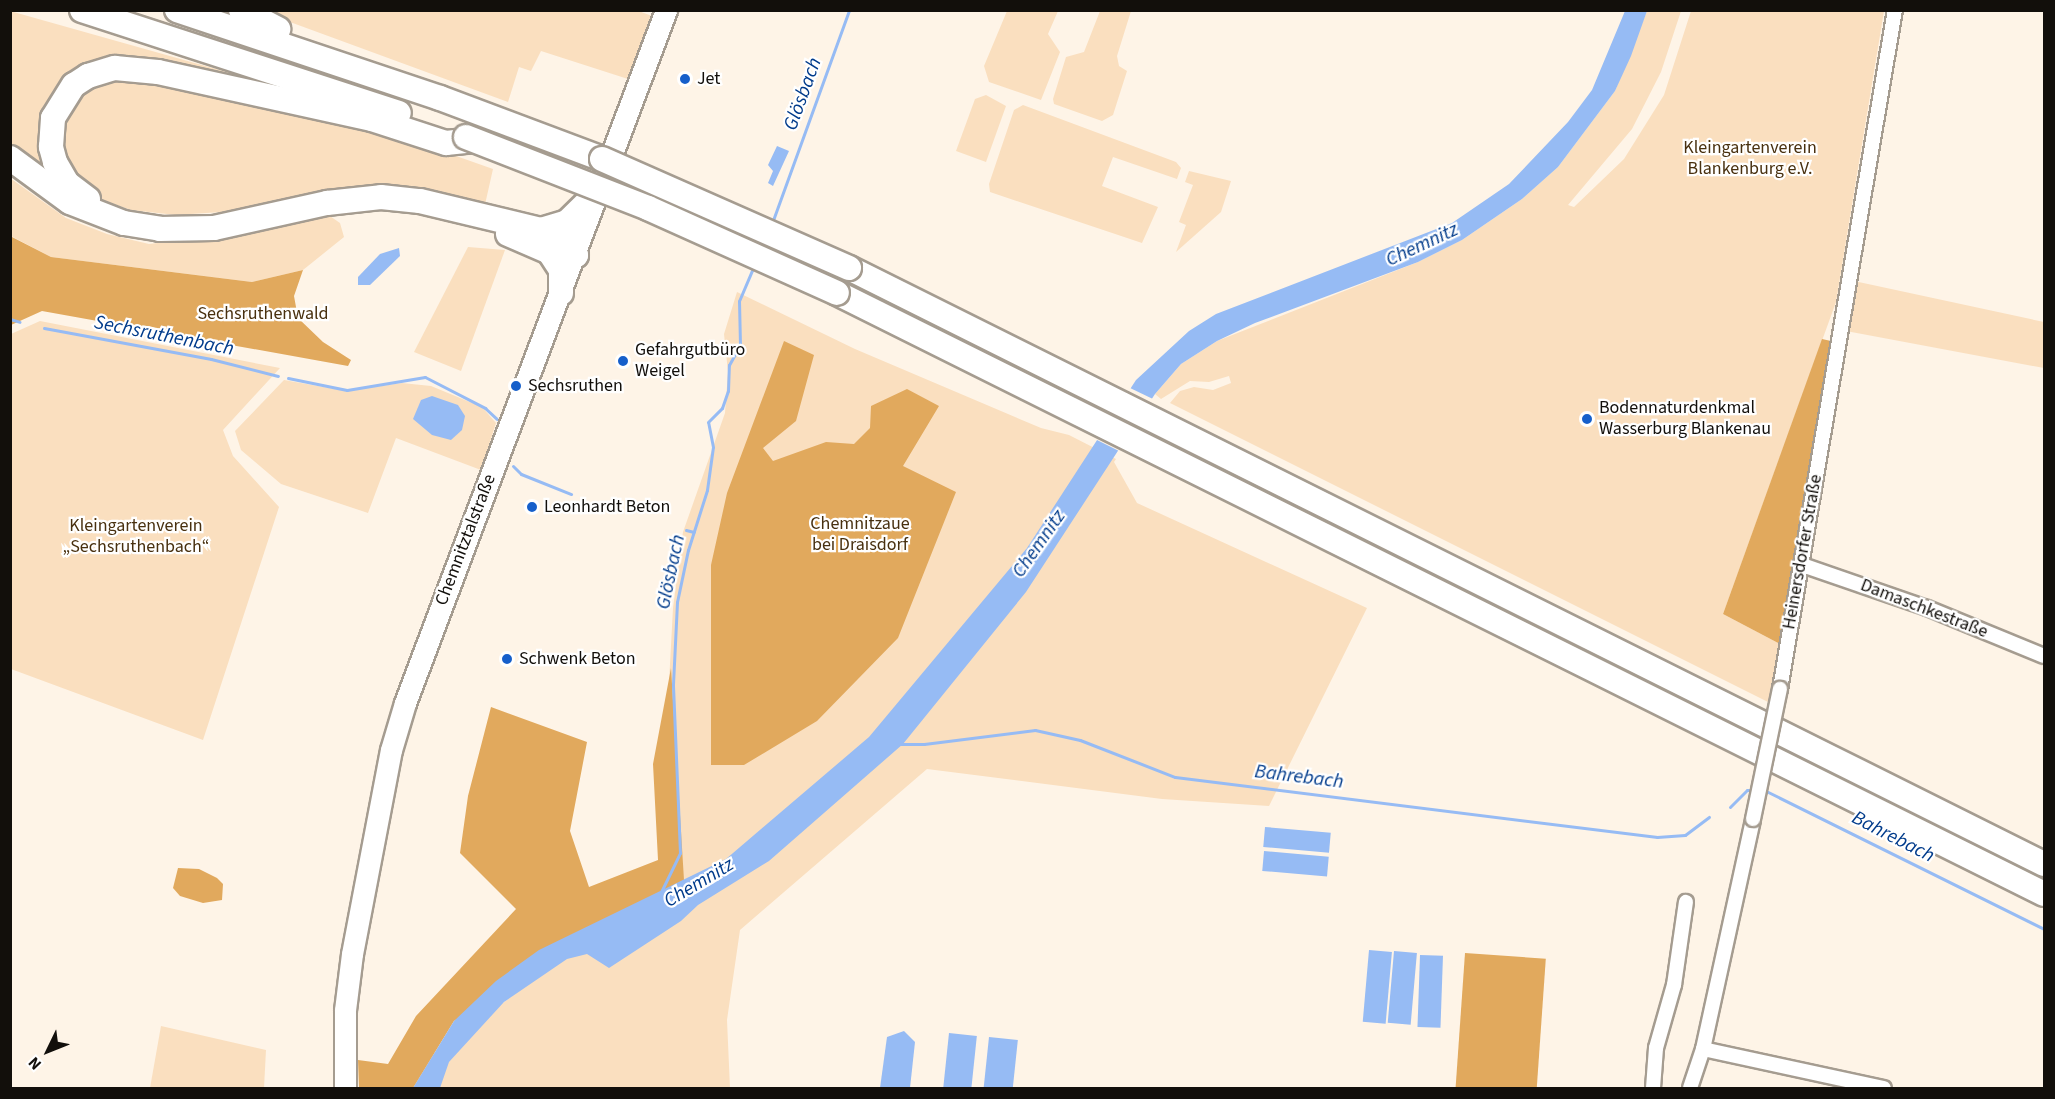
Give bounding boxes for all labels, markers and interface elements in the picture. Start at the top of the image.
water label: Glösbach [779,54,827,134]
place label: Jet [697,68,720,90]
marker: Jet [678,72,692,86]
park label: Kleingartenverein Blankenburg e.V. [1683,138,1817,180]
water label: Chemnitz [1382,218,1462,272]
park label: Sechsruthenwald [197,303,329,325]
water label: Sechsruthenbach [92,311,236,361]
place label: Gefahrgutbüro Weigel [635,340,745,382]
marker: Gefahrgutbüro Weigel [616,354,630,368]
place label: Sechsruthen [528,375,623,397]
marker: Sechsruthen [509,379,523,393]
place label: Bodennaturdenkmal Wasserburg Blankenau [1599,398,1771,440]
marker: Bodennaturdenkmal Wasserburg Blankenau [1580,412,1594,426]
street label: Chemnitztalstraße [431,471,501,609]
street label: Heinersdorfer Straße [1779,473,1827,631]
place label: Leonhardt Beton [544,496,670,518]
marker: Leonhardt Beton [525,500,539,514]
water label: Chemnitz [1007,506,1071,582]
park label: Chemnitzaue bei Draisdorf [810,514,910,556]
park label: Kleingartenverein „Sechsruthenbach“ [63,516,209,558]
water label: Glösbach [651,533,691,611]
street label: Damaschkestraße [1857,575,1991,643]
place label: Schwenk Beton [519,648,636,670]
marker: Schwenk Beton [500,652,514,666]
water label: Bahrebach [1253,760,1345,794]
water label: Bahrebach [1848,806,1938,868]
water label: Chemnitz [660,853,738,913]
north arrow [18,1021,78,1081]
text: N [23,1052,47,1075]

